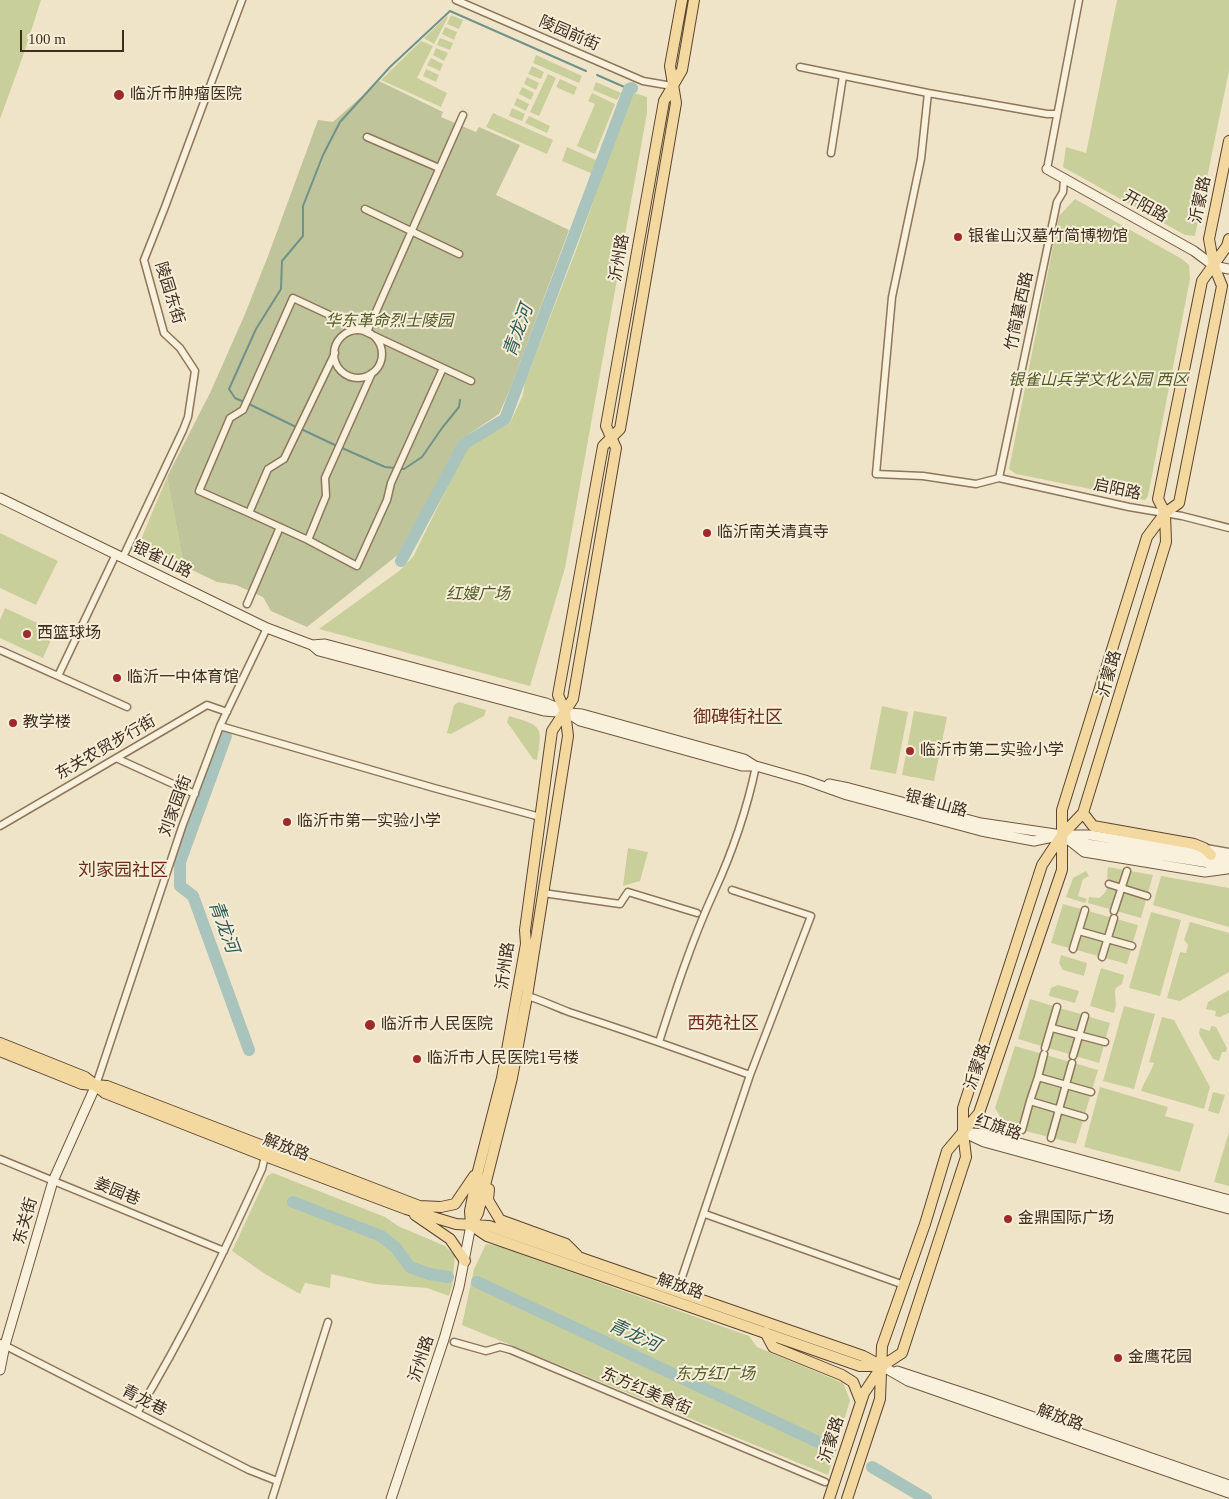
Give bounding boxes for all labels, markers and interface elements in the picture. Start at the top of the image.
street label: 陵园前街 [536,13,602,55]
scale bar [22,20,126,52]
text: 100 m [28,31,66,47]
place label: 临沂市肿瘤医院 [130,85,242,105]
marker: 临沂市肿瘤医院 [112,88,126,102]
street label: 沂蒙路 [1187,175,1215,225]
street label: 开阳路 [1119,187,1171,227]
place label: 银雀山汉墓竹简博物馆 [968,227,1128,247]
marker: 银雀山汉墓竹简博物馆 [952,231,964,243]
street label: 沂州路 [606,233,634,283]
street label: 陵园东街 [150,260,188,326]
street label: 竹简墓西路 [1002,270,1038,352]
water label: 青龙河 [500,302,538,360]
park label: 华东革命烈士陵园 [325,312,453,332]
park label: 银雀山兵学文化公园 西区 [1008,371,1188,391]
street label: 启阳路 [1092,476,1142,504]
place label: 临沂南关清真寺 [717,523,829,543]
marker: 临沂南关清真寺 [701,527,713,539]
street label: 银雀山路 [129,537,195,583]
park label: 红嫂广场 [446,585,510,605]
place label: 西篮球场 [37,624,101,644]
marker: 西篮球场 [21,628,33,640]
street label: 沂蒙路 [1094,648,1126,700]
place label: 临沂一中体育馆 [127,668,239,688]
marker: 临沂一中体育馆 [111,672,123,684]
district label: 御碑街社区 [693,707,783,729]
street label: 东关农贸步行街 [53,712,159,784]
place label: 教学楼 [23,713,71,733]
marker: 教学楼 [7,717,19,729]
place label: 临沂市第二实验小学 [920,741,1064,761]
marker: 临沂市第二实验小学 [904,745,916,757]
street label: 刘家园街 [156,773,196,839]
street label: 银雀山路 [903,786,969,822]
place label: 临沂市第一实验小学 [297,812,441,832]
marker: 临沂市第一实验小学 [281,816,293,828]
district label: 刘家园社区 [78,860,168,882]
water label: 青龙河 [204,898,242,956]
street label: 沂州路 [493,941,519,991]
district label: 西苑社区 [687,1013,759,1035]
place label: 临沂市人民医院 [381,1015,493,1035]
marker: 临沂市人民医院 [363,1018,377,1032]
street label: 沂蒙路 [961,1041,995,1093]
place label: 临沂市人民医院1号楼 [427,1049,579,1069]
marker: 临沂市人民医院1号楼 [411,1053,423,1065]
street label: 红旗路 [972,1111,1024,1145]
street label: 解放路 [260,1130,312,1166]
street label: 姜园巷 [91,1174,143,1210]
street label: 东关街 [10,1195,42,1247]
place label: 金鼎国际广场 [1018,1209,1114,1229]
marker: 金鼎国际广场 [1002,1213,1014,1225]
street label: 解放路 [654,1270,706,1304]
water label: 青龙河 [605,1315,663,1357]
street label: 沂州路 [405,1333,439,1385]
place label: 金鹰花园 [1128,1348,1192,1368]
marker: 金鹰花园 [1112,1352,1124,1364]
street label: 东方红美食街 [598,1364,694,1420]
park label: 东方红广场 [675,1365,755,1385]
street label: 青龙巷 [118,1382,170,1420]
street label: 解放路 [1034,1401,1086,1435]
street label: 沂蒙路 [815,1414,849,1466]

